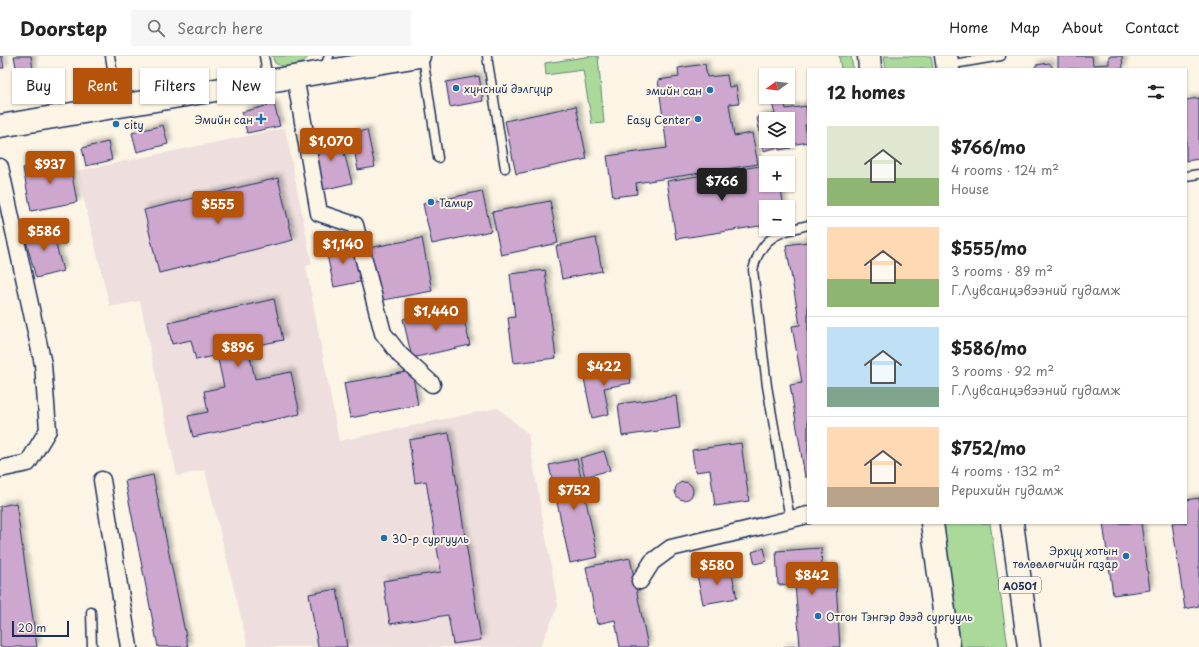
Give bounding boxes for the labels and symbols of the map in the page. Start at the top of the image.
north arrow [759,68,795,104]
place label: хүнсний дэлгүүр [464,80,553,97]
place label: эмийн сан [646,82,702,99]
marker: хүнсний дэлгүүр [451,83,461,93]
marker: эмийн сан [705,85,715,95]
place label: Эмийн сан [195,111,253,128]
place label: Easy Center [627,111,691,128]
marker: Эмийн сан [256,114,266,124]
marker: Easy Center [693,114,703,124]
place label: city [124,116,144,133]
marker: city [111,119,121,129]
pin: $1,070 [298,128,364,162]
pin: $937 [26,151,74,185]
pin: $766 [698,168,746,202]
pin: $555 [194,191,242,225]
place label: Тамир [439,194,473,211]
marker: Тамир [426,197,436,207]
pin: $586 [20,218,68,252]
pin: $1,140 [310,231,376,265]
pin: $1,440 [403,298,469,332]
pin: $896 [214,334,262,368]
pin: $422 [580,353,628,387]
pin: $752 [550,477,598,511]
place label: 30-р сургууль [392,530,469,547]
marker: 30-р сургууль [379,533,389,543]
place label: Эрхүү хотын төлөөлөгчийн газар [1013,542,1118,572]
marker: Эрхүү хотын төлөөлөгчийн газар [1121,551,1131,561]
pin: $580 [693,552,741,586]
pin: $842 [788,562,836,596]
road number: A0501 [999,577,1041,593]
place label: Отгон Тэнгэр дээд сургууль [826,608,973,625]
marker: Отгон Тэнгэр дээд сургууль [813,611,823,621]
scale bar [12,619,69,638]

